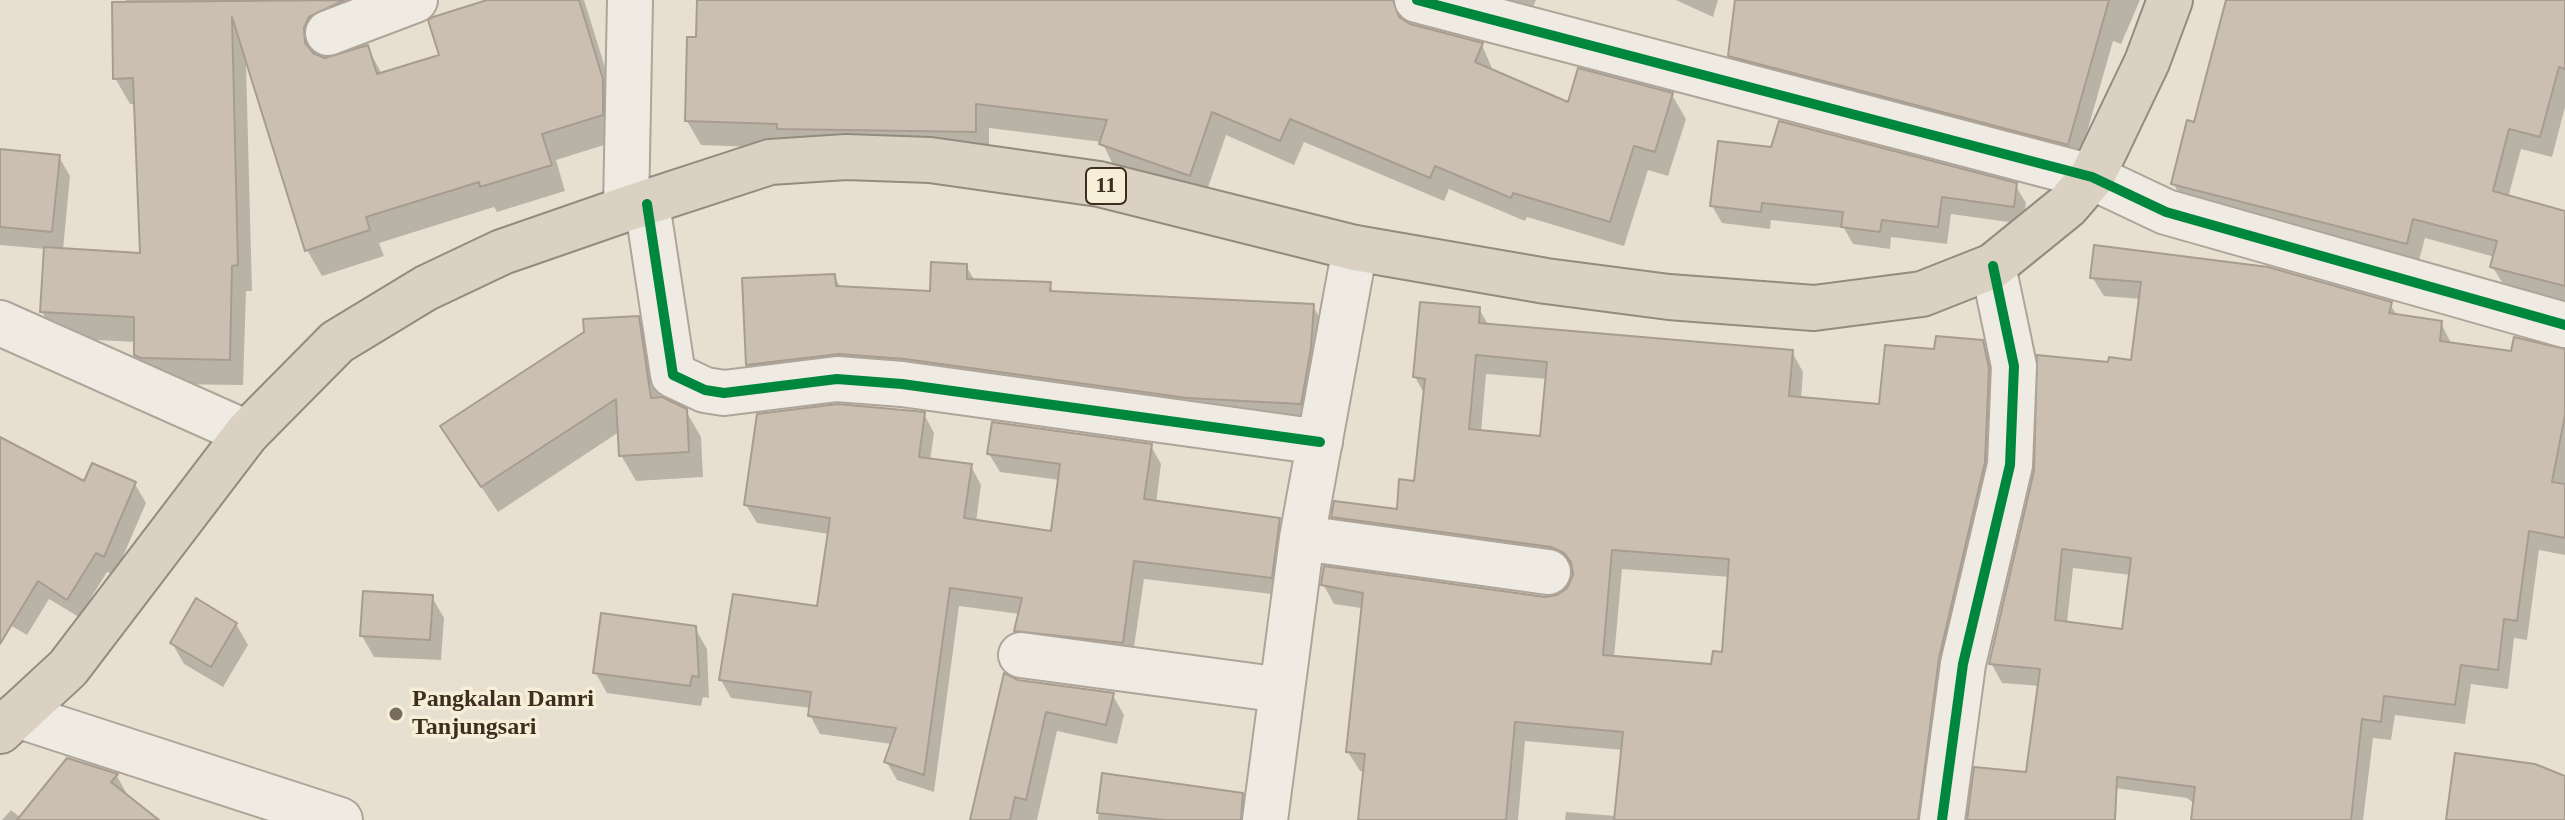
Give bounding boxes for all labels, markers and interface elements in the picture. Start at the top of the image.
road number: 11 [1086,168,1126,204]
place label: Pangkalan Damri Tanjungsari [412,686,594,742]
marker: Pangkalan Damri Tanjungsari [387,705,405,723]

